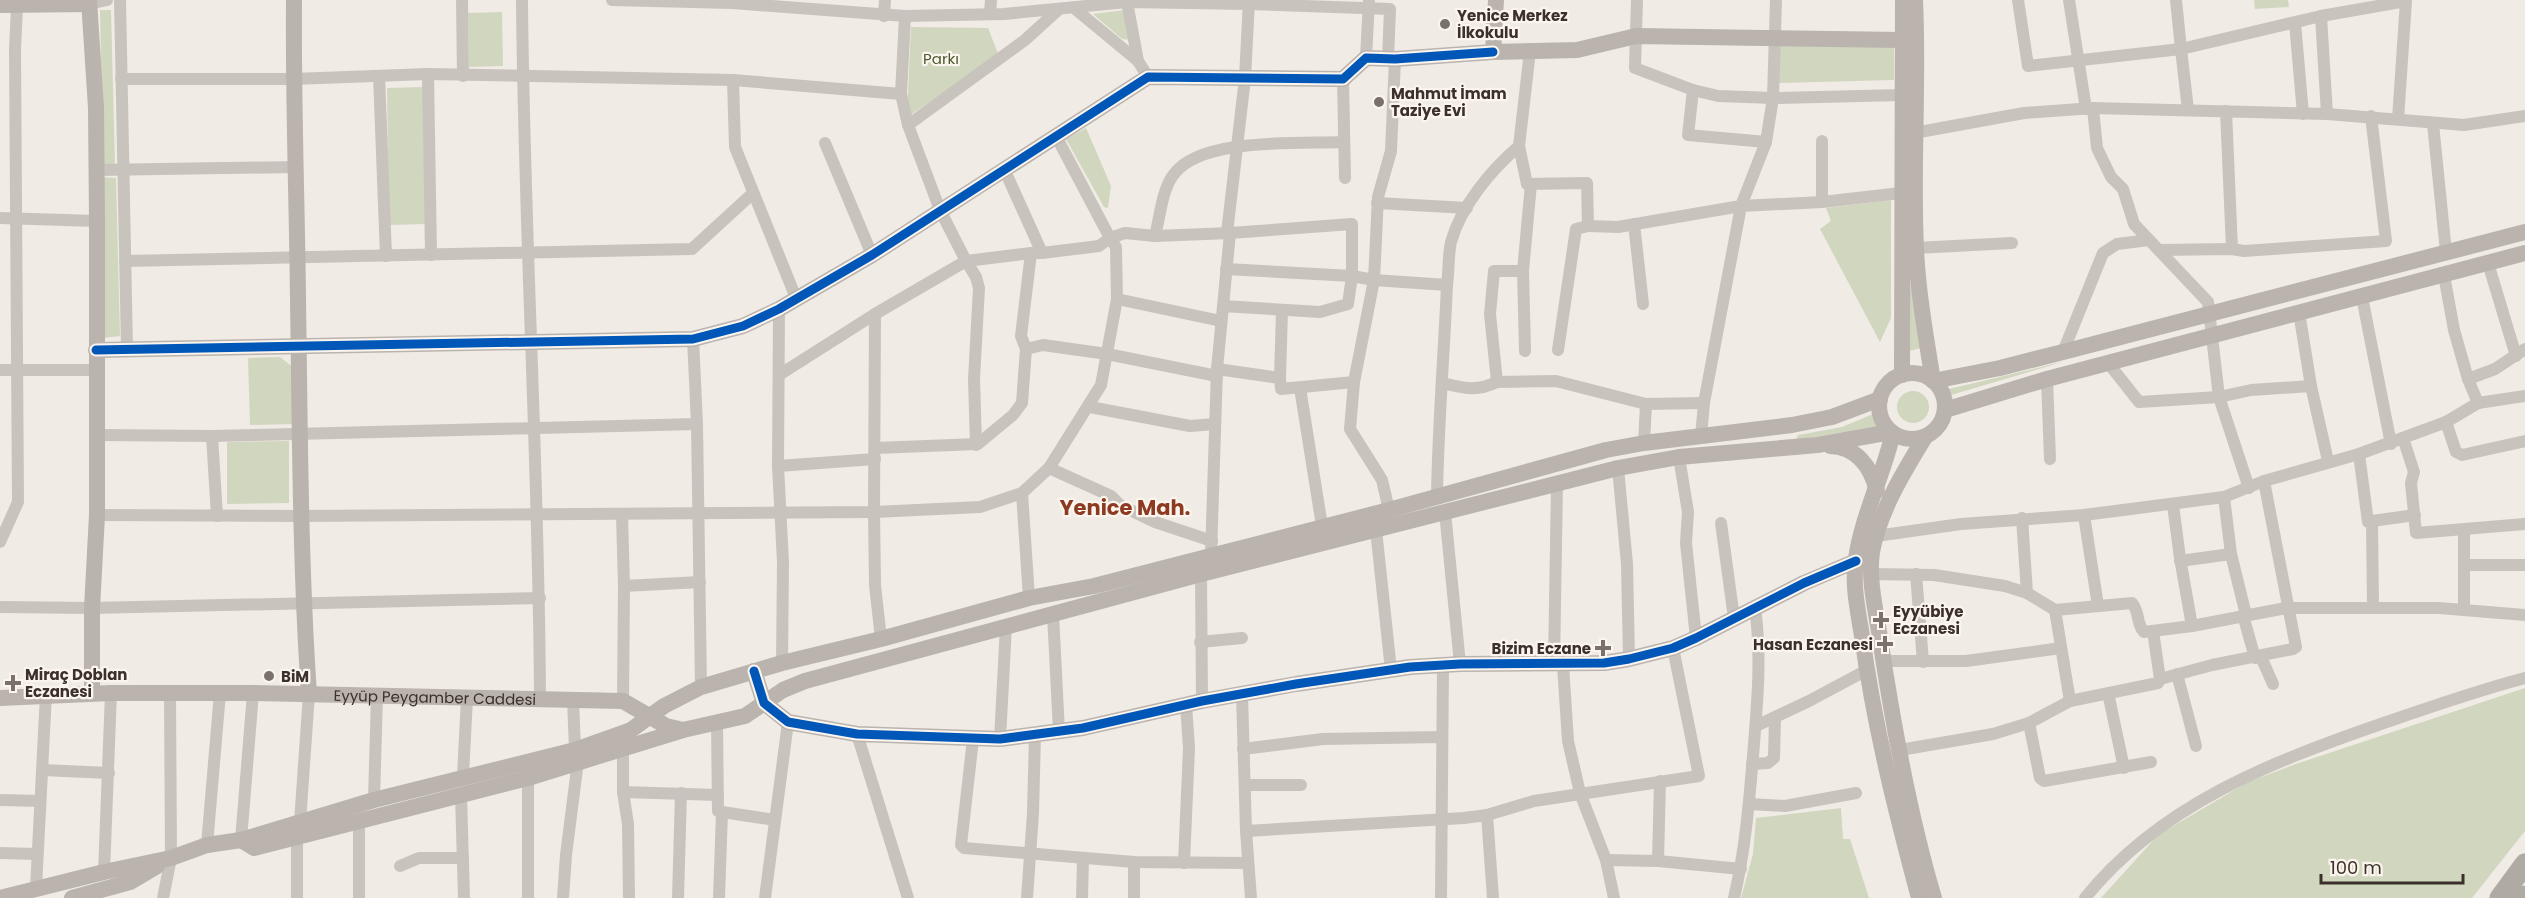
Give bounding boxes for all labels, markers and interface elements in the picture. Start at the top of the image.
place label: Yenice Merkez İlkokulu [1457,5,1568,43]
marker: Yenice Merkez İlkokulu [1438,17,1452,31]
park label: Parkı [923,48,959,69]
place label: Mahmut İmam Taziye Evi [1391,83,1507,121]
marker: Mahmut İmam Taziye Evi [1372,95,1386,109]
district label: Yenice Mah. [1059,493,1191,522]
place label: Eyyübiye Eczanesi [1893,601,1964,639]
marker: Eyyübiye Eczanesi [1874,613,1888,627]
place label: Hasan Eczanesi [1753,634,1873,655]
marker: Hasan Eczanesi [1878,637,1892,651]
place label: Bizim Eczane [1492,638,1591,659]
marker: Bizim Eczane [1596,641,1610,655]
place label: Miraç Doblan Eczanesi [25,664,127,702]
place label: BiM [281,666,309,687]
marker: BiM [262,669,276,683]
marker: Miraç Doblan Eczanesi [6,676,20,690]
street label: Eyyüp Peygamber Caddesi [333,684,536,710]
scale bar [2321,847,2464,885]
text: 100 m [2330,855,2382,880]

